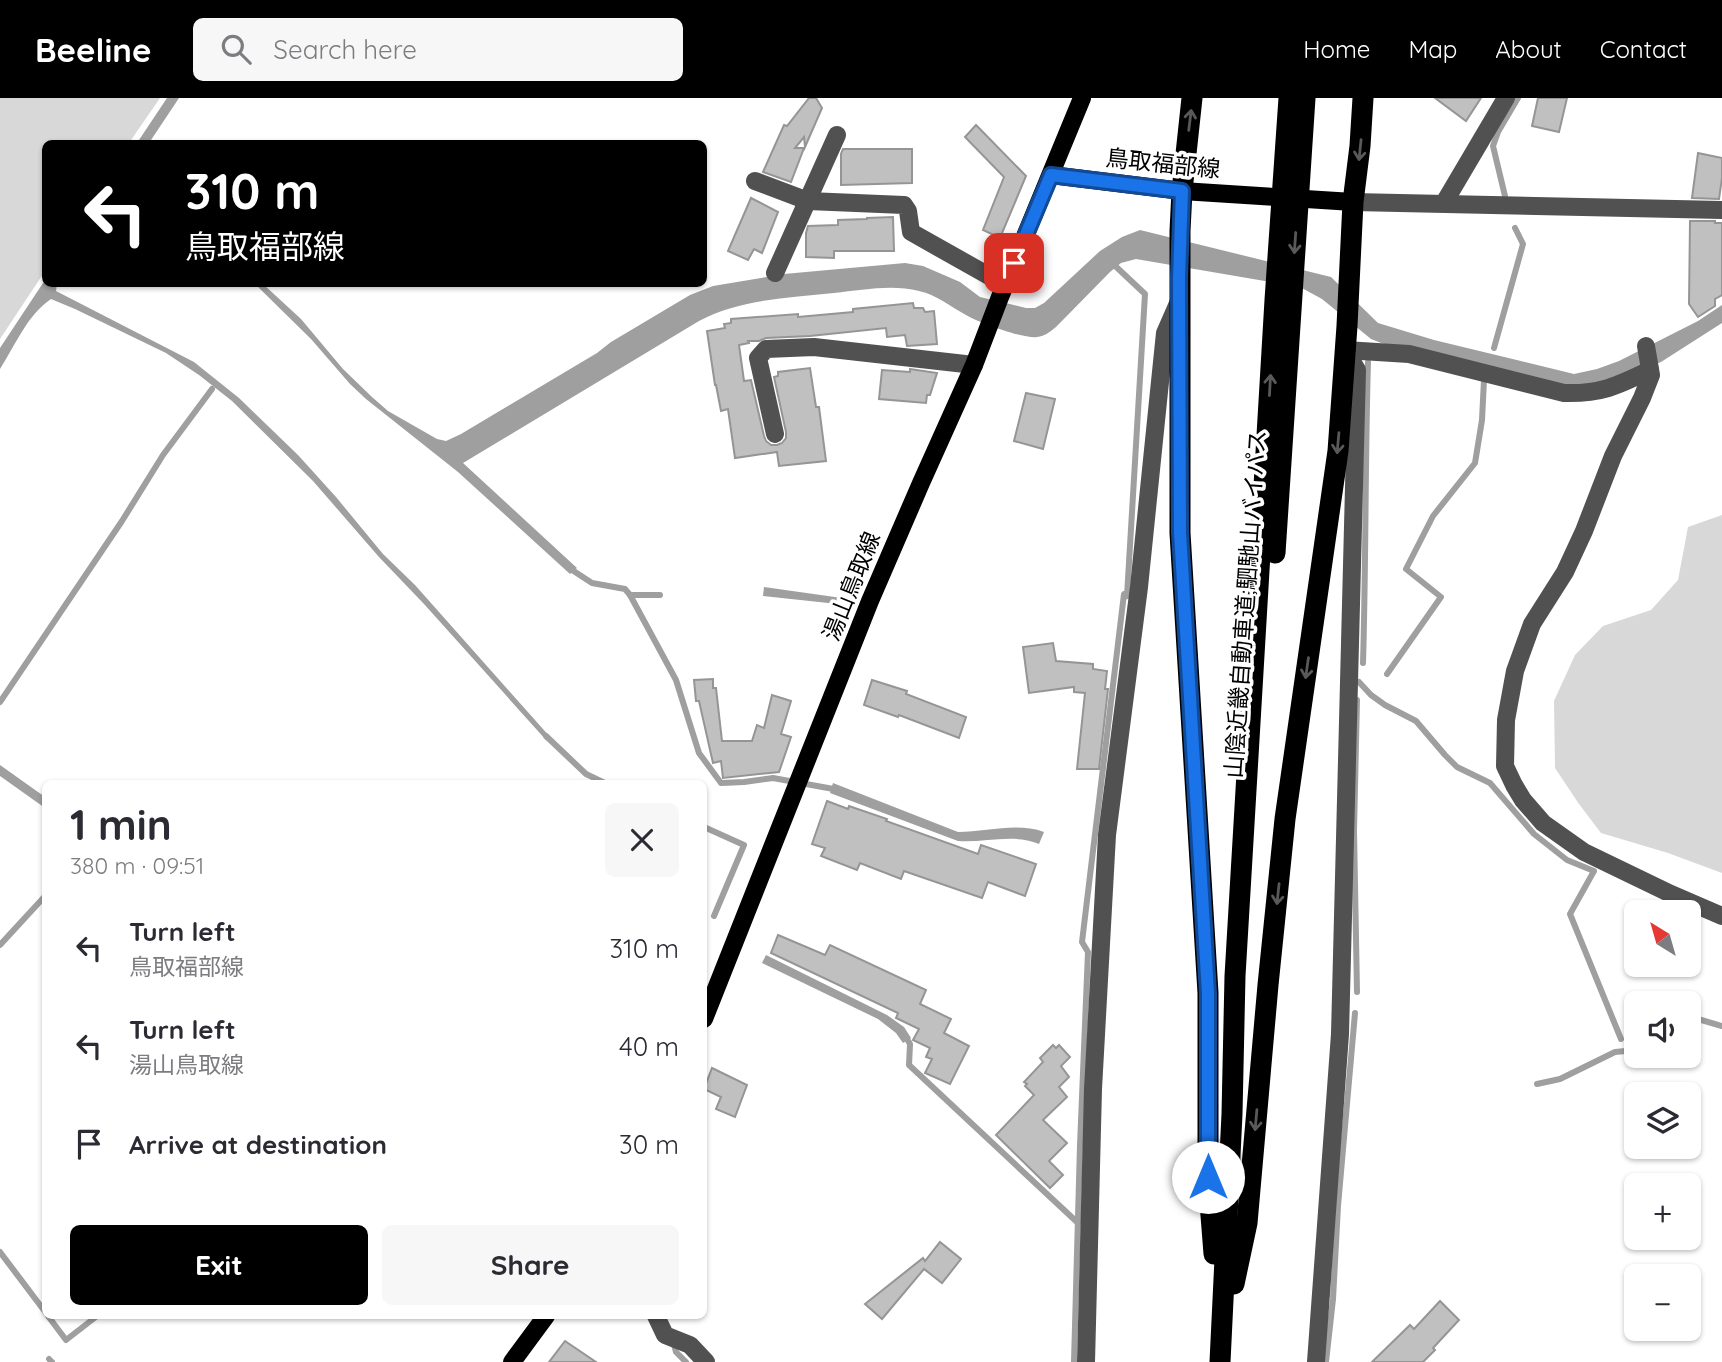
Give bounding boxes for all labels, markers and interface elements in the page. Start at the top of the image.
search box [193,18,683,81]
text: Beeline [35,29,151,70]
icon: search [217,30,255,68]
text: Search here [273,33,417,66]
text: Home [1303,34,1370,64]
text: Map [1408,34,1457,64]
text: About [1495,34,1562,64]
text: Contact [1600,34,1687,64]
one-way arrow [1183,109,1196,132]
one-way arrow [1353,138,1366,161]
street label: 鳥取福部線 [1104,143,1222,183]
text: 310 m [185,160,319,221]
icon: left [70,168,161,259]
text: 鳥取福部線 [185,226,345,266]
one-way arrow [1289,231,1302,254]
pin [984,233,1044,293]
icon: arrive [995,244,1033,282]
one-way arrow [1264,374,1277,397]
street label: 山陰近畿自動車道;駟馳山バイパス [1218,429,1272,779]
one-way arrow [1331,431,1344,454]
street label: 湯山鳥取線 [816,527,886,645]
one-way arrow [1300,656,1313,679]
text: 1 min [70,798,172,851]
button: close [605,803,679,877]
text: 380 m · 09:51 [70,851,204,880]
one-way arrow [1271,882,1284,904]
north arrow [1624,900,1701,976]
map controls [1624,900,1701,1341]
text: Turn left [129,915,236,948]
icon: left [70,929,108,967]
text: 310 m [609,932,679,965]
text: 鳥取福部線 [129,952,244,981]
button: sound [1624,991,1701,1068]
text: Turn left [129,1013,236,1046]
icon: left [70,1027,108,1065]
text: 40 m [619,1030,679,1063]
text: 湯山鳥取線 [129,1050,244,1079]
button: layers [1624,1082,1701,1159]
one-way arrow [1249,1108,1262,1131]
icon: arrive [70,1125,108,1163]
text: Arrive at destination [129,1128,387,1161]
text: 30 m [619,1128,679,1161]
position arrow [1171,1140,1245,1214]
button: + [1624,1173,1701,1250]
button: Exit [70,1225,368,1305]
button: Share [382,1225,679,1305]
button: − [1624,1264,1701,1341]

